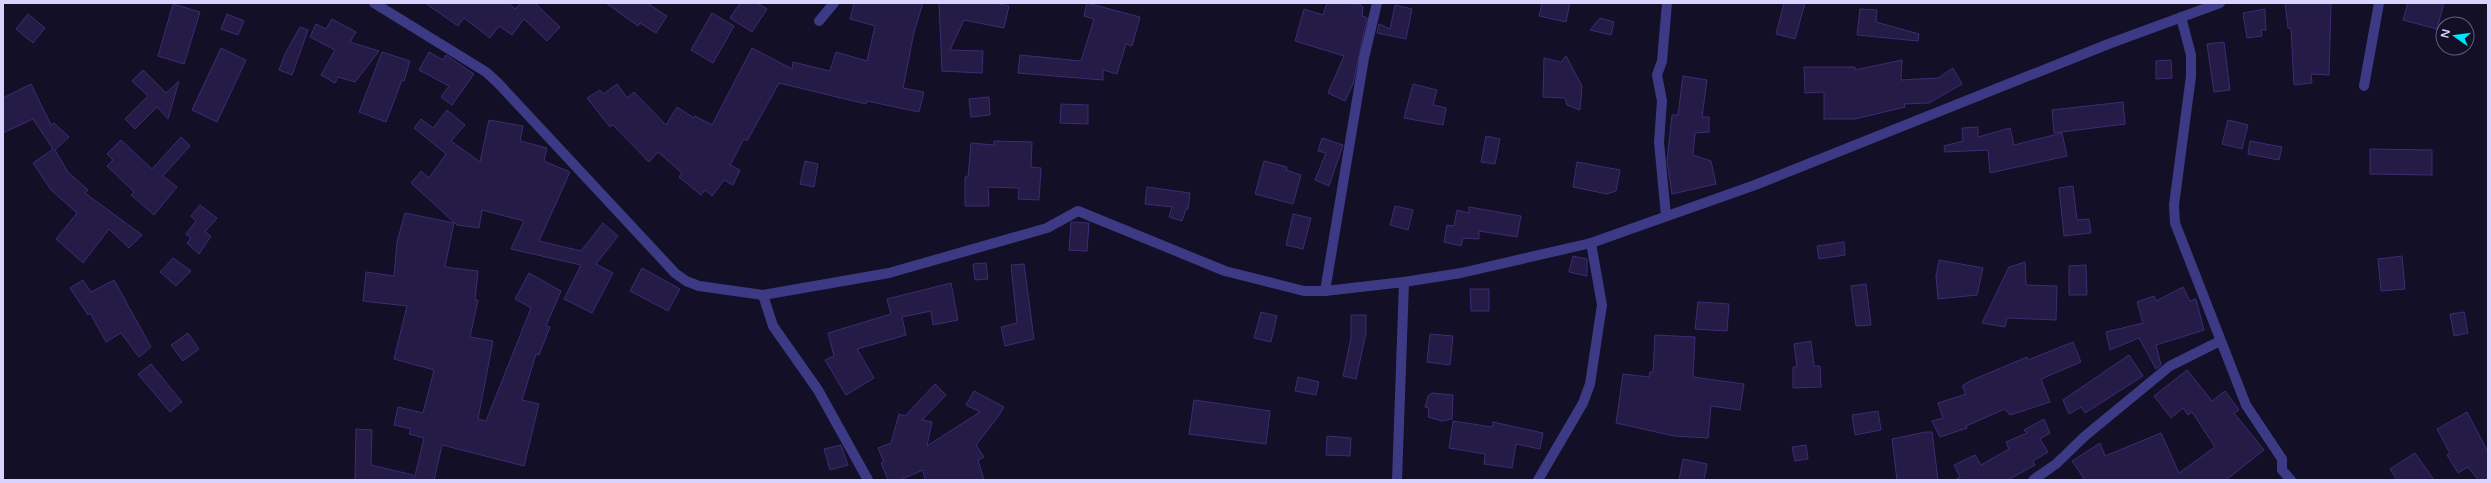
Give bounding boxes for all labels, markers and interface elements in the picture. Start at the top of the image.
north arrow [2435,16,2475,56]
text: N [2438,28,2453,40]

